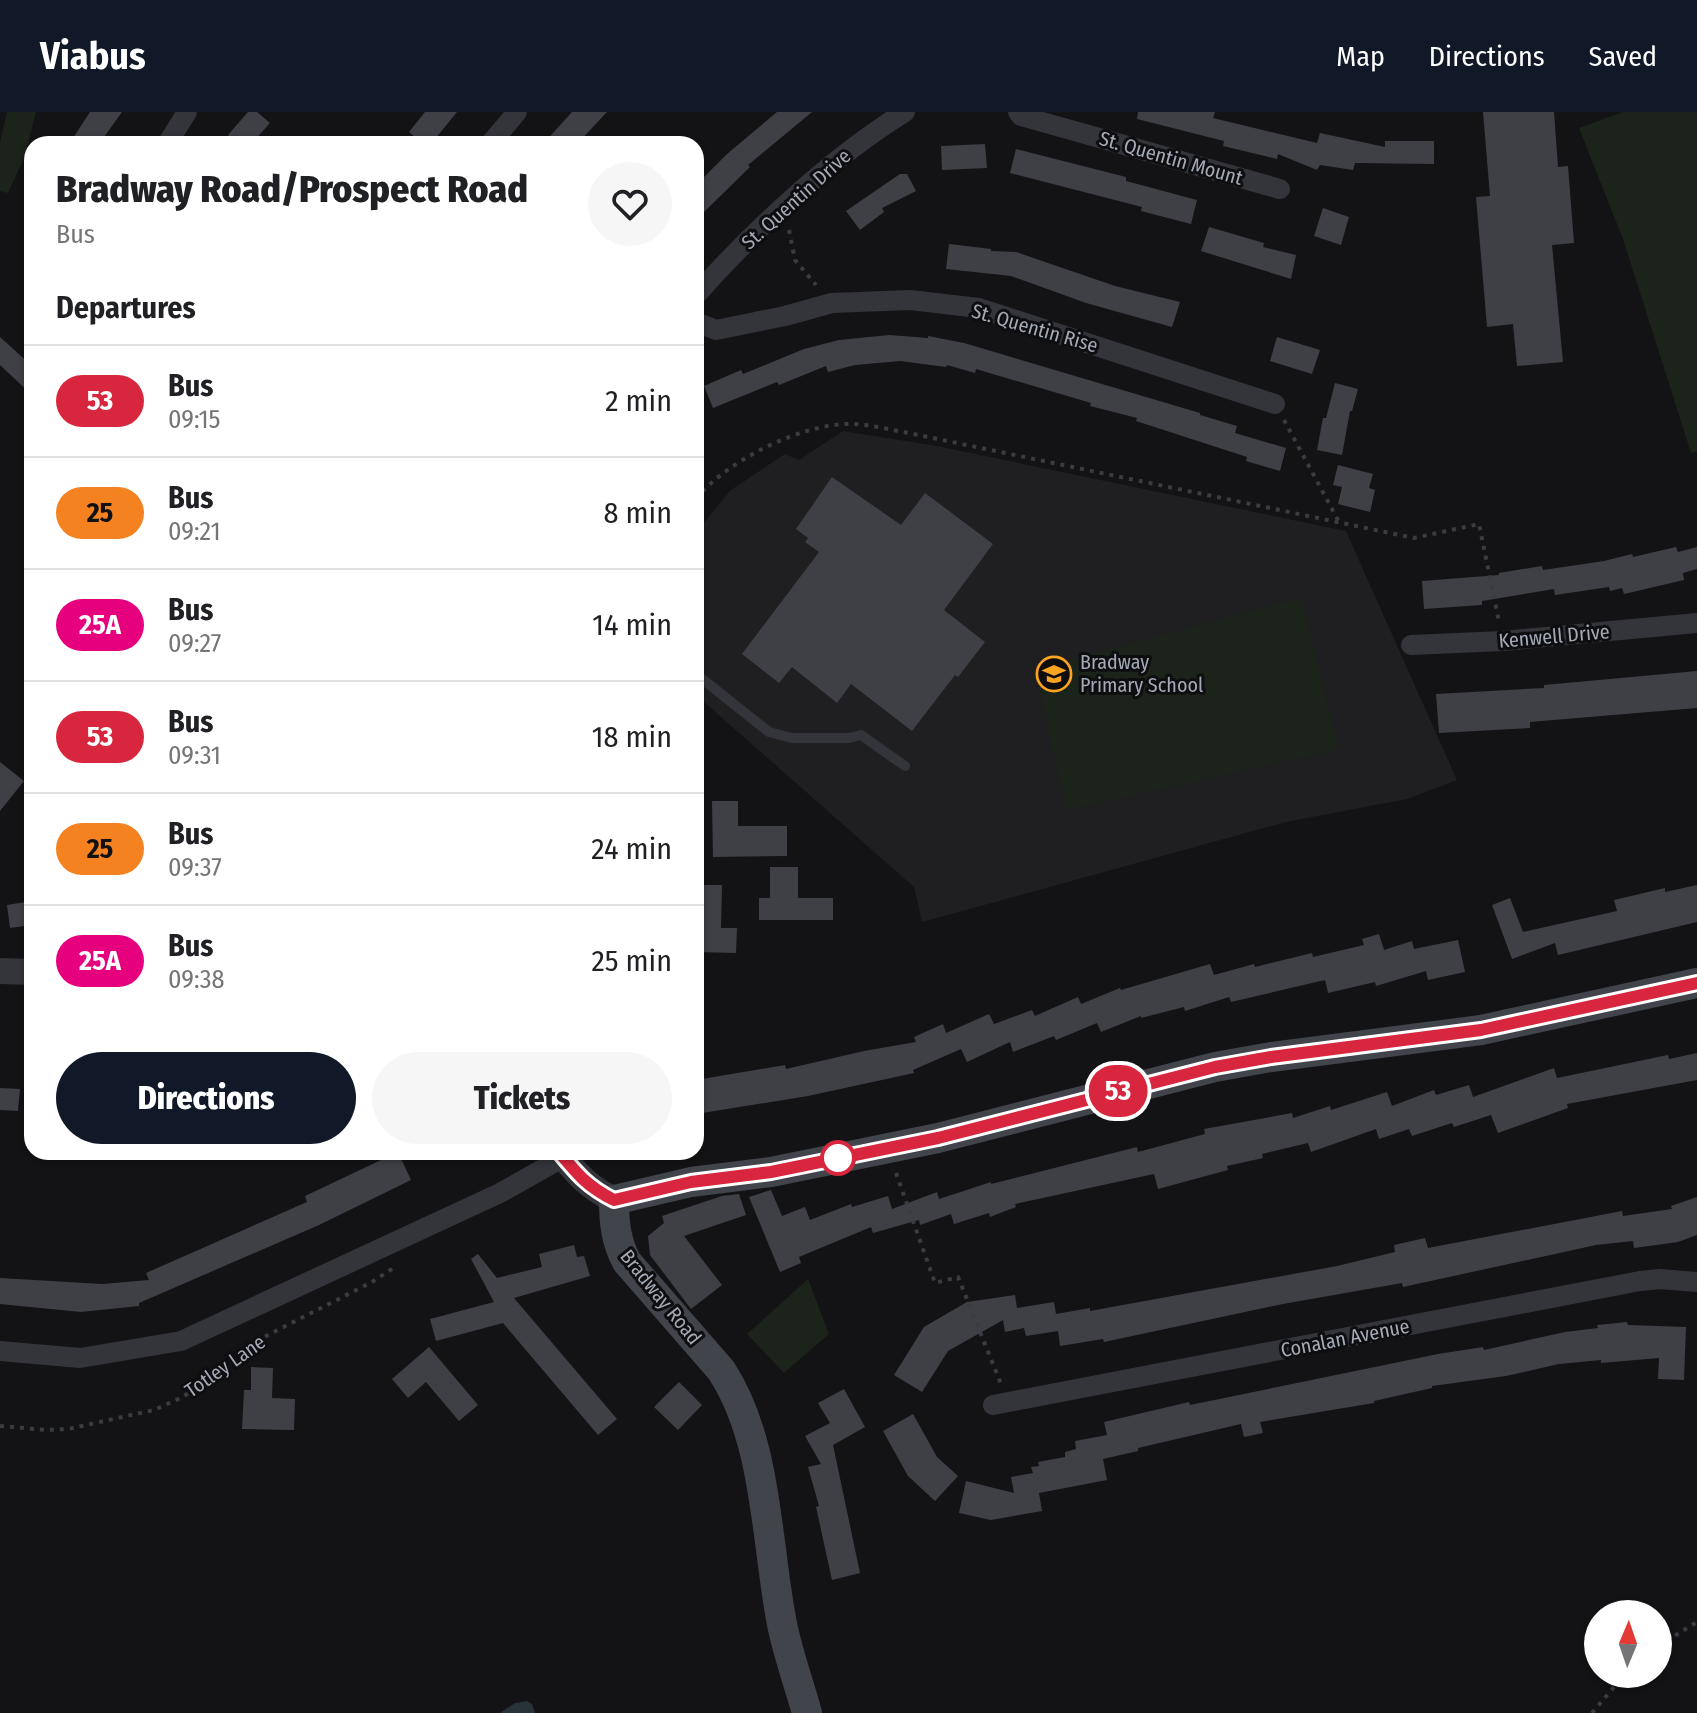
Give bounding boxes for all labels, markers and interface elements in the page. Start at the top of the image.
text: Viabus [40,33,146,79]
text: Map [1336,40,1385,73]
text: Directions [1429,40,1545,73]
text: Saved [1589,40,1657,73]
street label: St. Quentin Mount [1097,126,1246,190]
street label: St. Quentin Drive [737,144,855,254]
button: heart [588,162,672,246]
text: Bradway Road/Prospect Road [56,166,528,212]
text: Bus [56,219,95,250]
text: Departures [56,290,196,326]
street label: St. Quentin Rise [969,299,1101,357]
text: Bus [168,368,213,404]
text: 2 min [605,383,672,419]
text: 53 [87,384,113,417]
text: 09:15 [168,404,221,435]
text: Bus [168,480,213,516]
text: 8 min [604,495,672,531]
text: 25 [87,496,113,529]
text: 09:21 [168,516,221,547]
text: Bus [168,592,213,628]
text: 14 min [592,607,672,643]
text: 25A [79,608,121,641]
street label: Kenwell Drive [1498,619,1610,653]
text: 09:27 [168,628,221,659]
place label: Bradway Primary School [1080,650,1203,697]
school or university icon: Bradway Primary School [1035,655,1073,693]
text: Bus [168,704,213,740]
text: 18 min [592,719,672,755]
text: 53 [87,720,113,753]
text: 09:31 [168,740,221,771]
text: Bus [168,816,213,852]
text: 24 min [591,831,672,867]
text: 25 [87,832,113,865]
text: 09:37 [168,852,222,883]
text: Bus [168,928,213,964]
text: 25 min [592,943,672,979]
text: 25A [79,944,121,977]
text: 09:38 [168,964,224,995]
button: Directions [56,1052,356,1144]
button: Tickets [372,1052,672,1144]
line badge: 53 [1082,1065,1154,1117]
text: 53 [1105,1074,1131,1107]
unlabelled marker [821,1141,855,1175]
street label: Bradway Road [615,1245,707,1349]
street label: Conalan Avenue [1279,1314,1411,1362]
street label: Totley Lane [180,1330,270,1402]
north arrow [1584,1600,1672,1688]
map controls [1584,1600,1672,1688]

